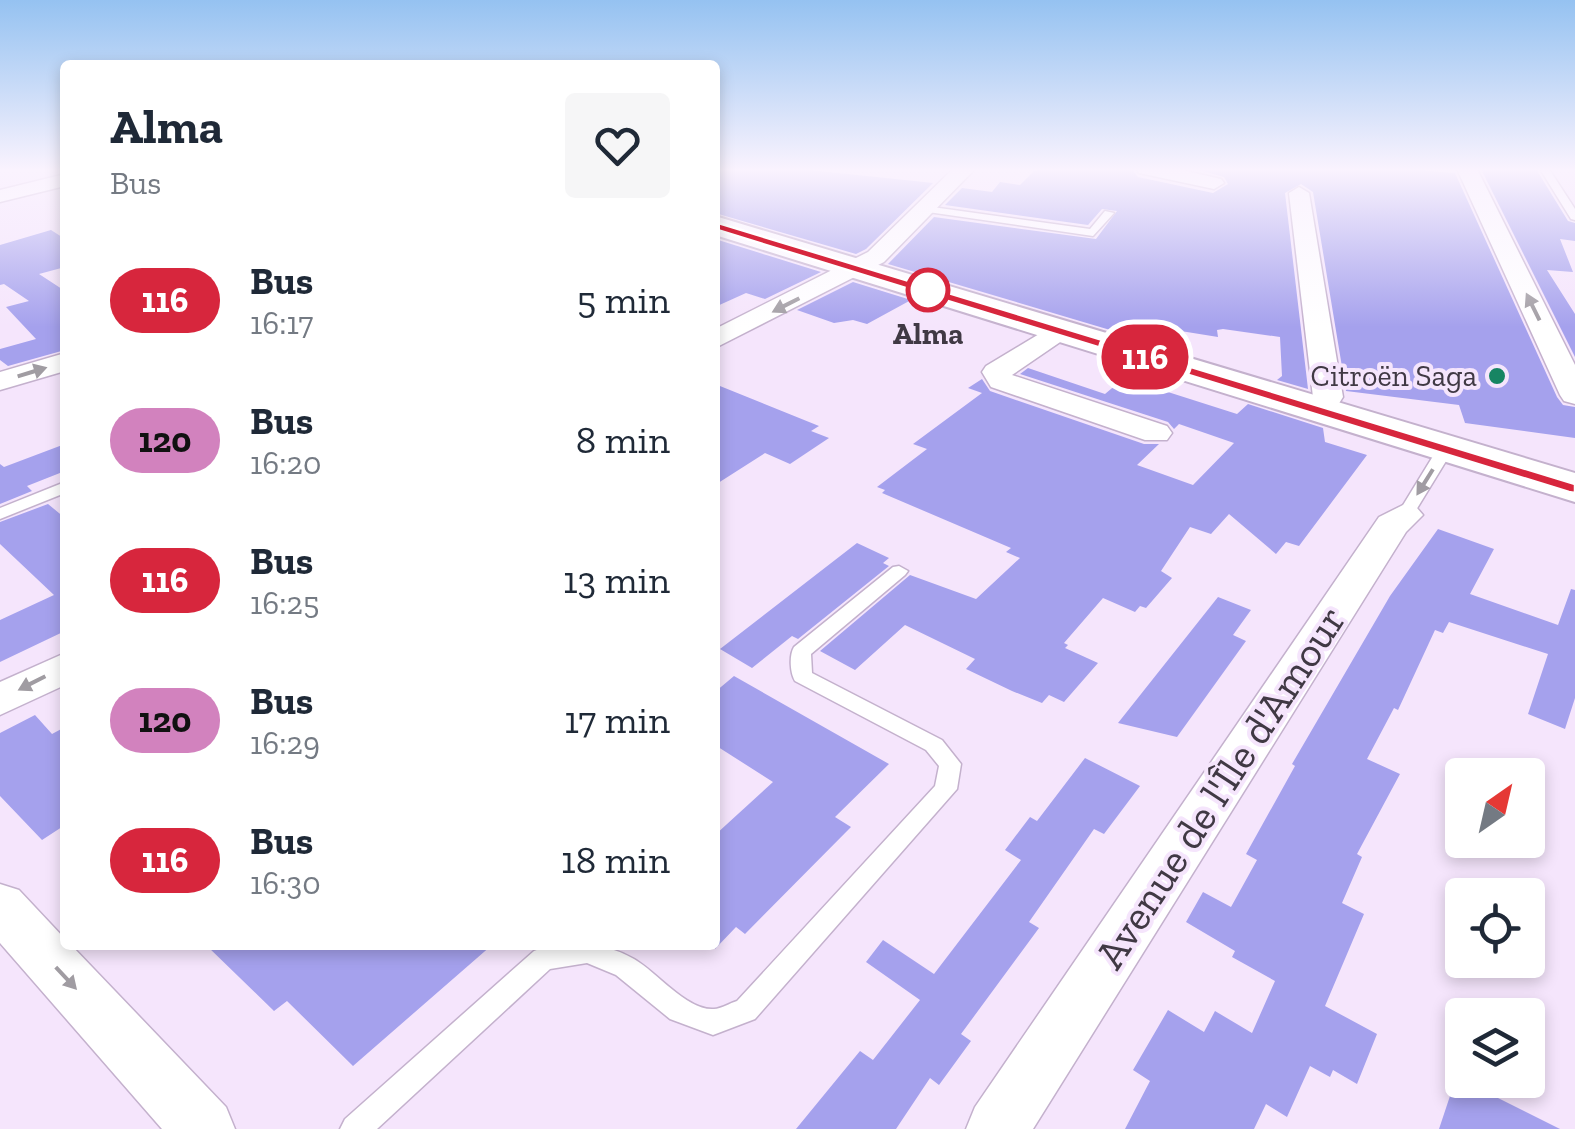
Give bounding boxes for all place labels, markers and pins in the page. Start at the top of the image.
marker: Alma [907,269,949,311]
place label: Alma [893,316,963,352]
place label: Citroën Saga [1311,358,1477,394]
marker: Citroën Saga [1486,365,1508,387]

